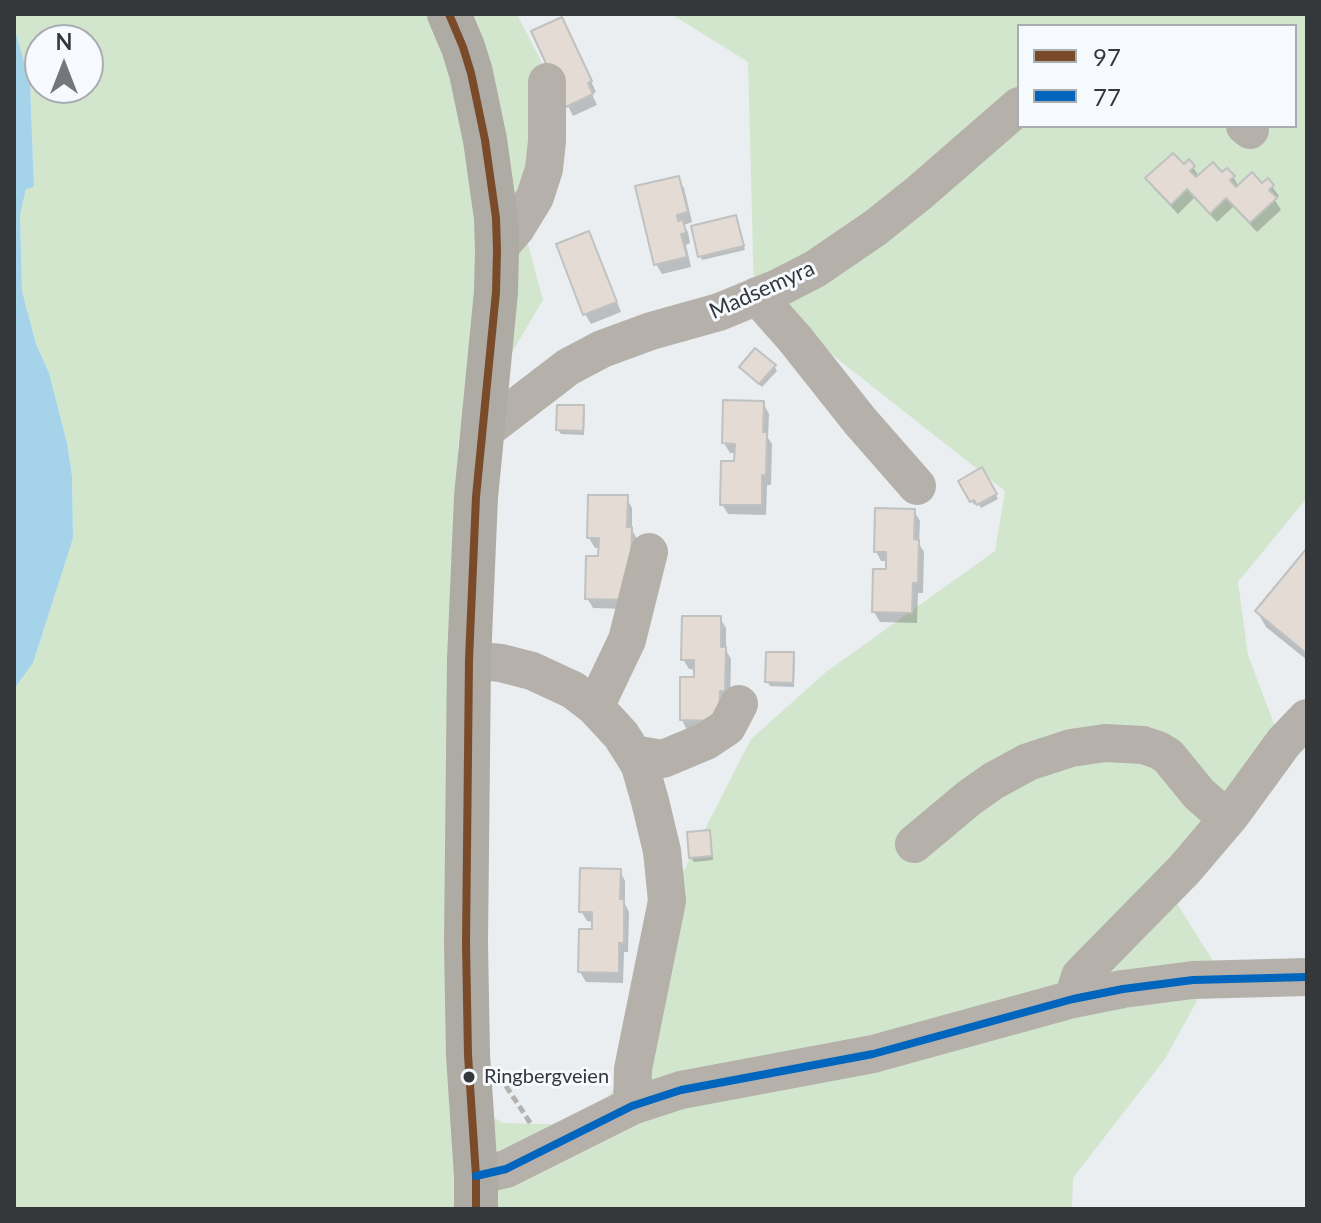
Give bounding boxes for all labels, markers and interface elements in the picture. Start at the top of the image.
north arrow [24,24,104,104]
legend [1017,24,1297,128]
text: N [56,28,72,55]
text: 97 [1093,42,1121,71]
text: 77 [1093,82,1121,111]
street label: Madsemyra [705,255,819,325]
place label: Ringbergveien [484,1065,609,1089]
marker: Ringbergveien [461,1069,477,1085]

